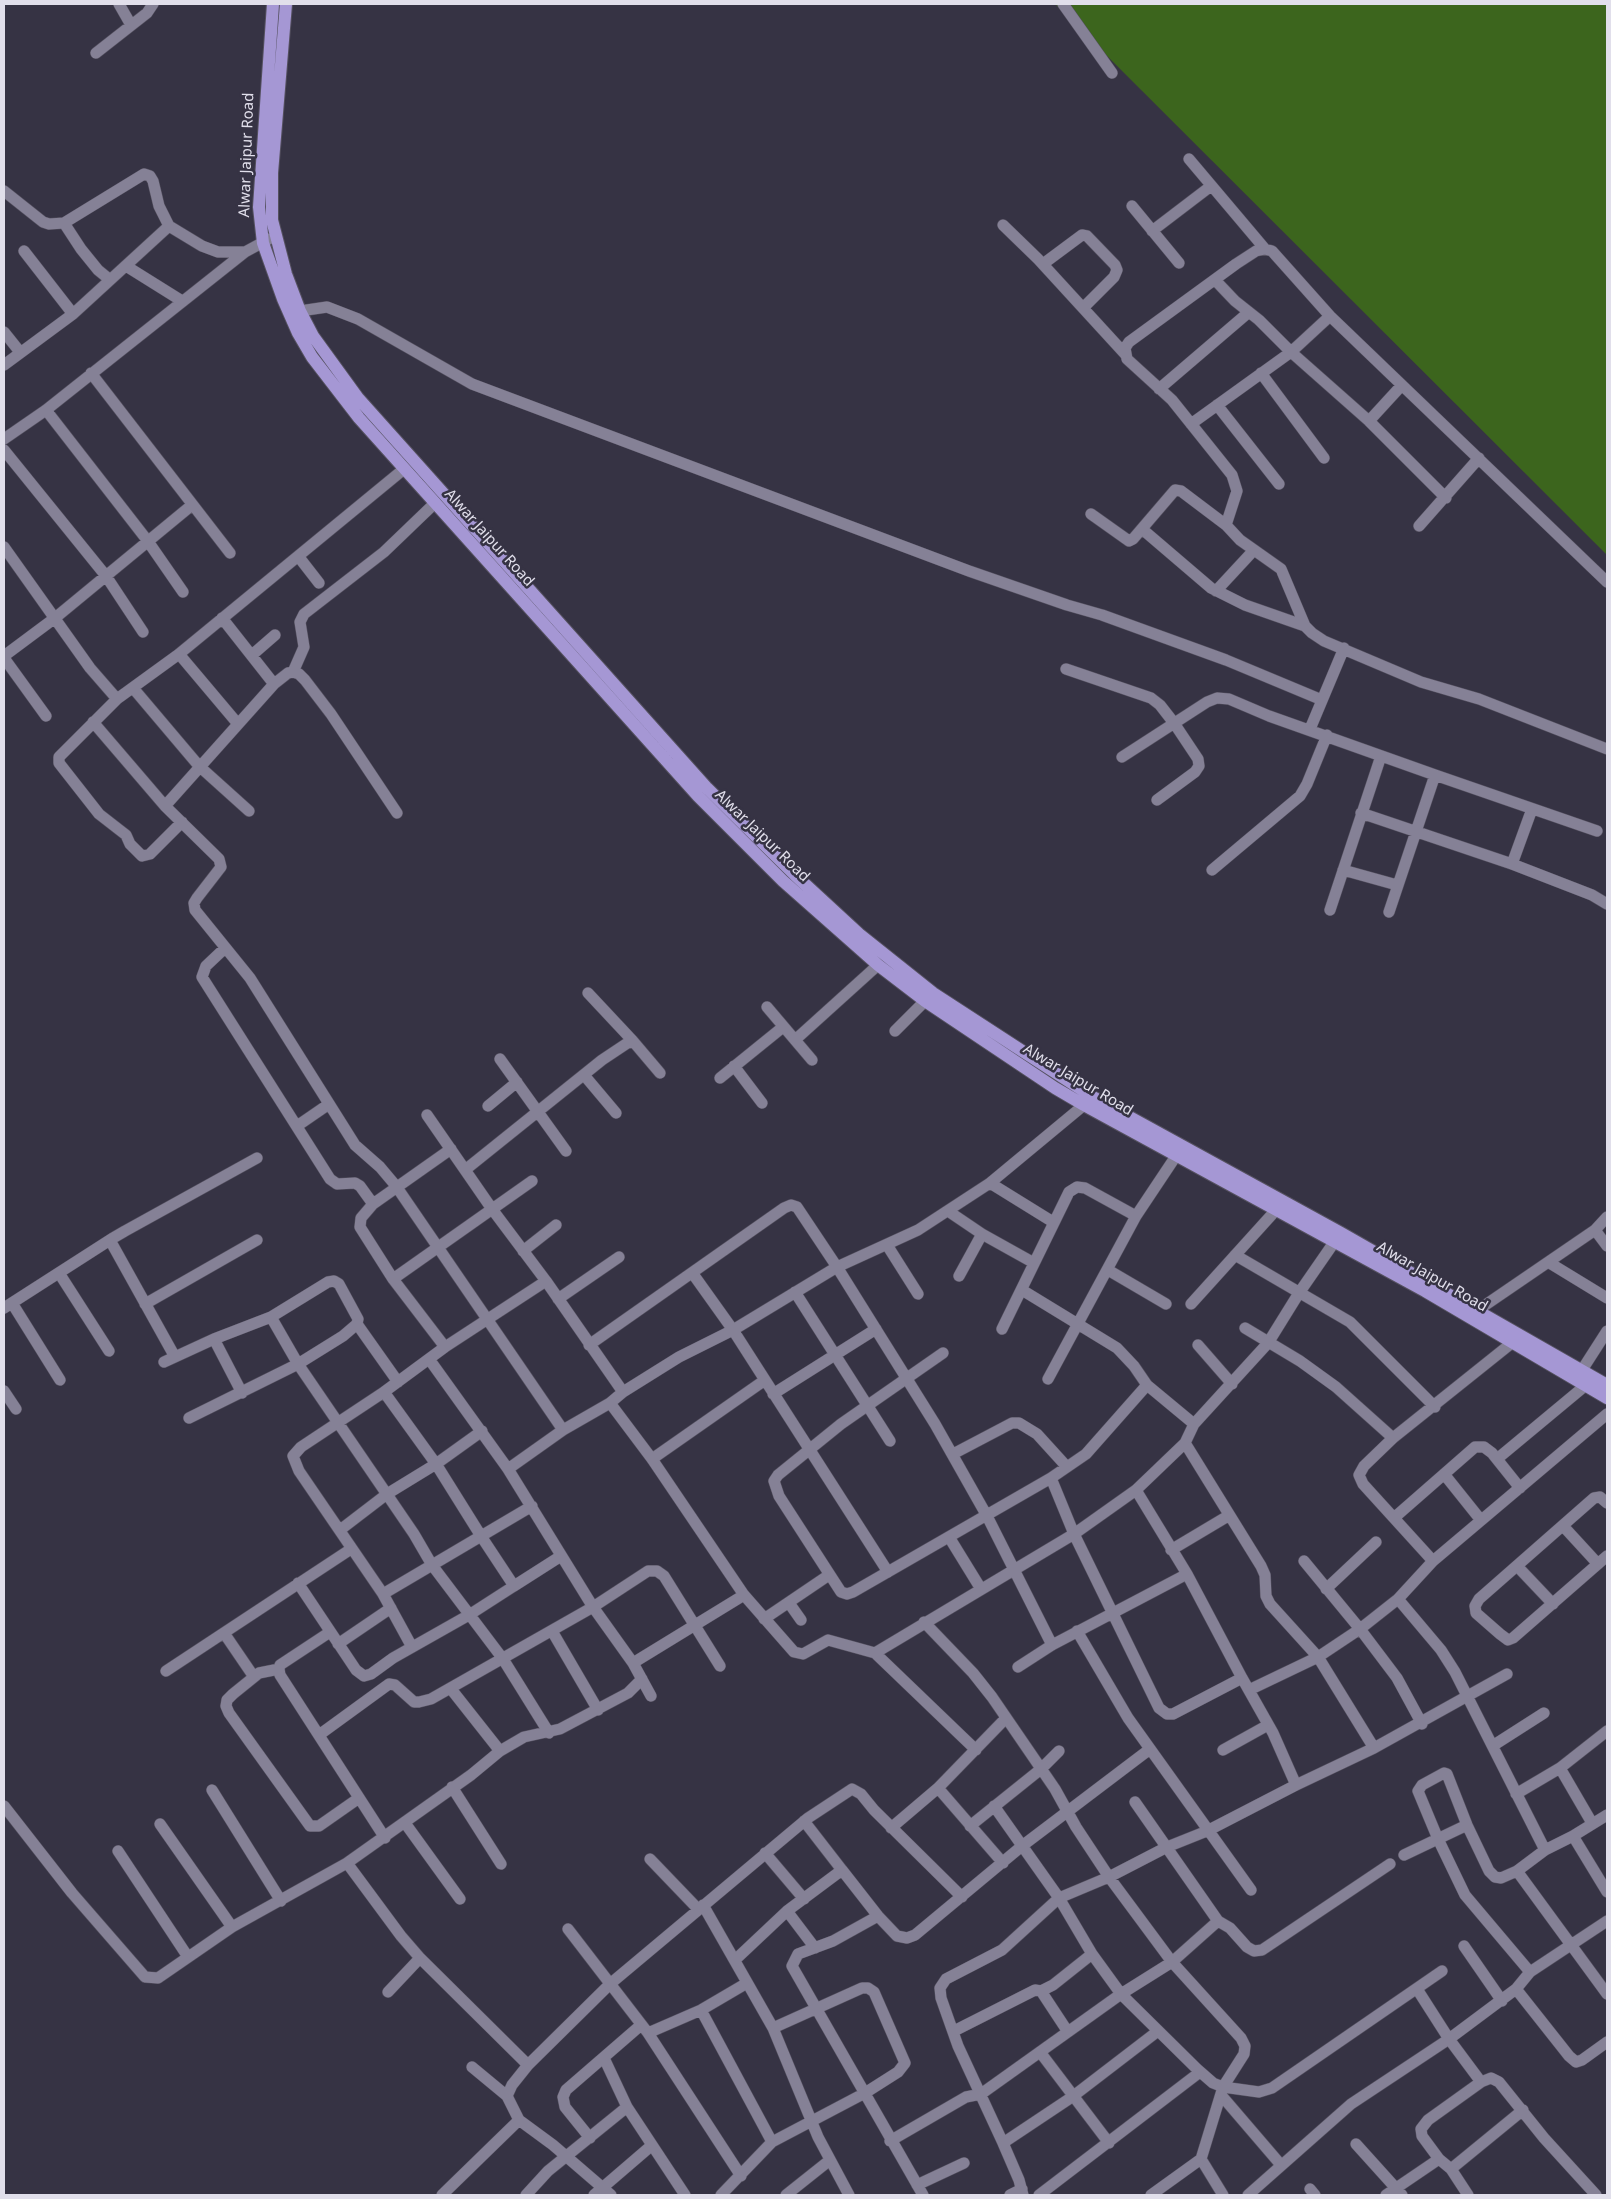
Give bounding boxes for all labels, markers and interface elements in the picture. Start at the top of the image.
street label: Alwar Jaipur Road [236,92,258,218]
street label: Alwar Jaipur Road [441,486,537,590]
street label: Alwar Jaipur Road [711,786,813,886]
street label: Alwar Jaipur Road [1020,1040,1136,1120]
street label: Alwar Jaipur Road [1373,1238,1491,1316]

